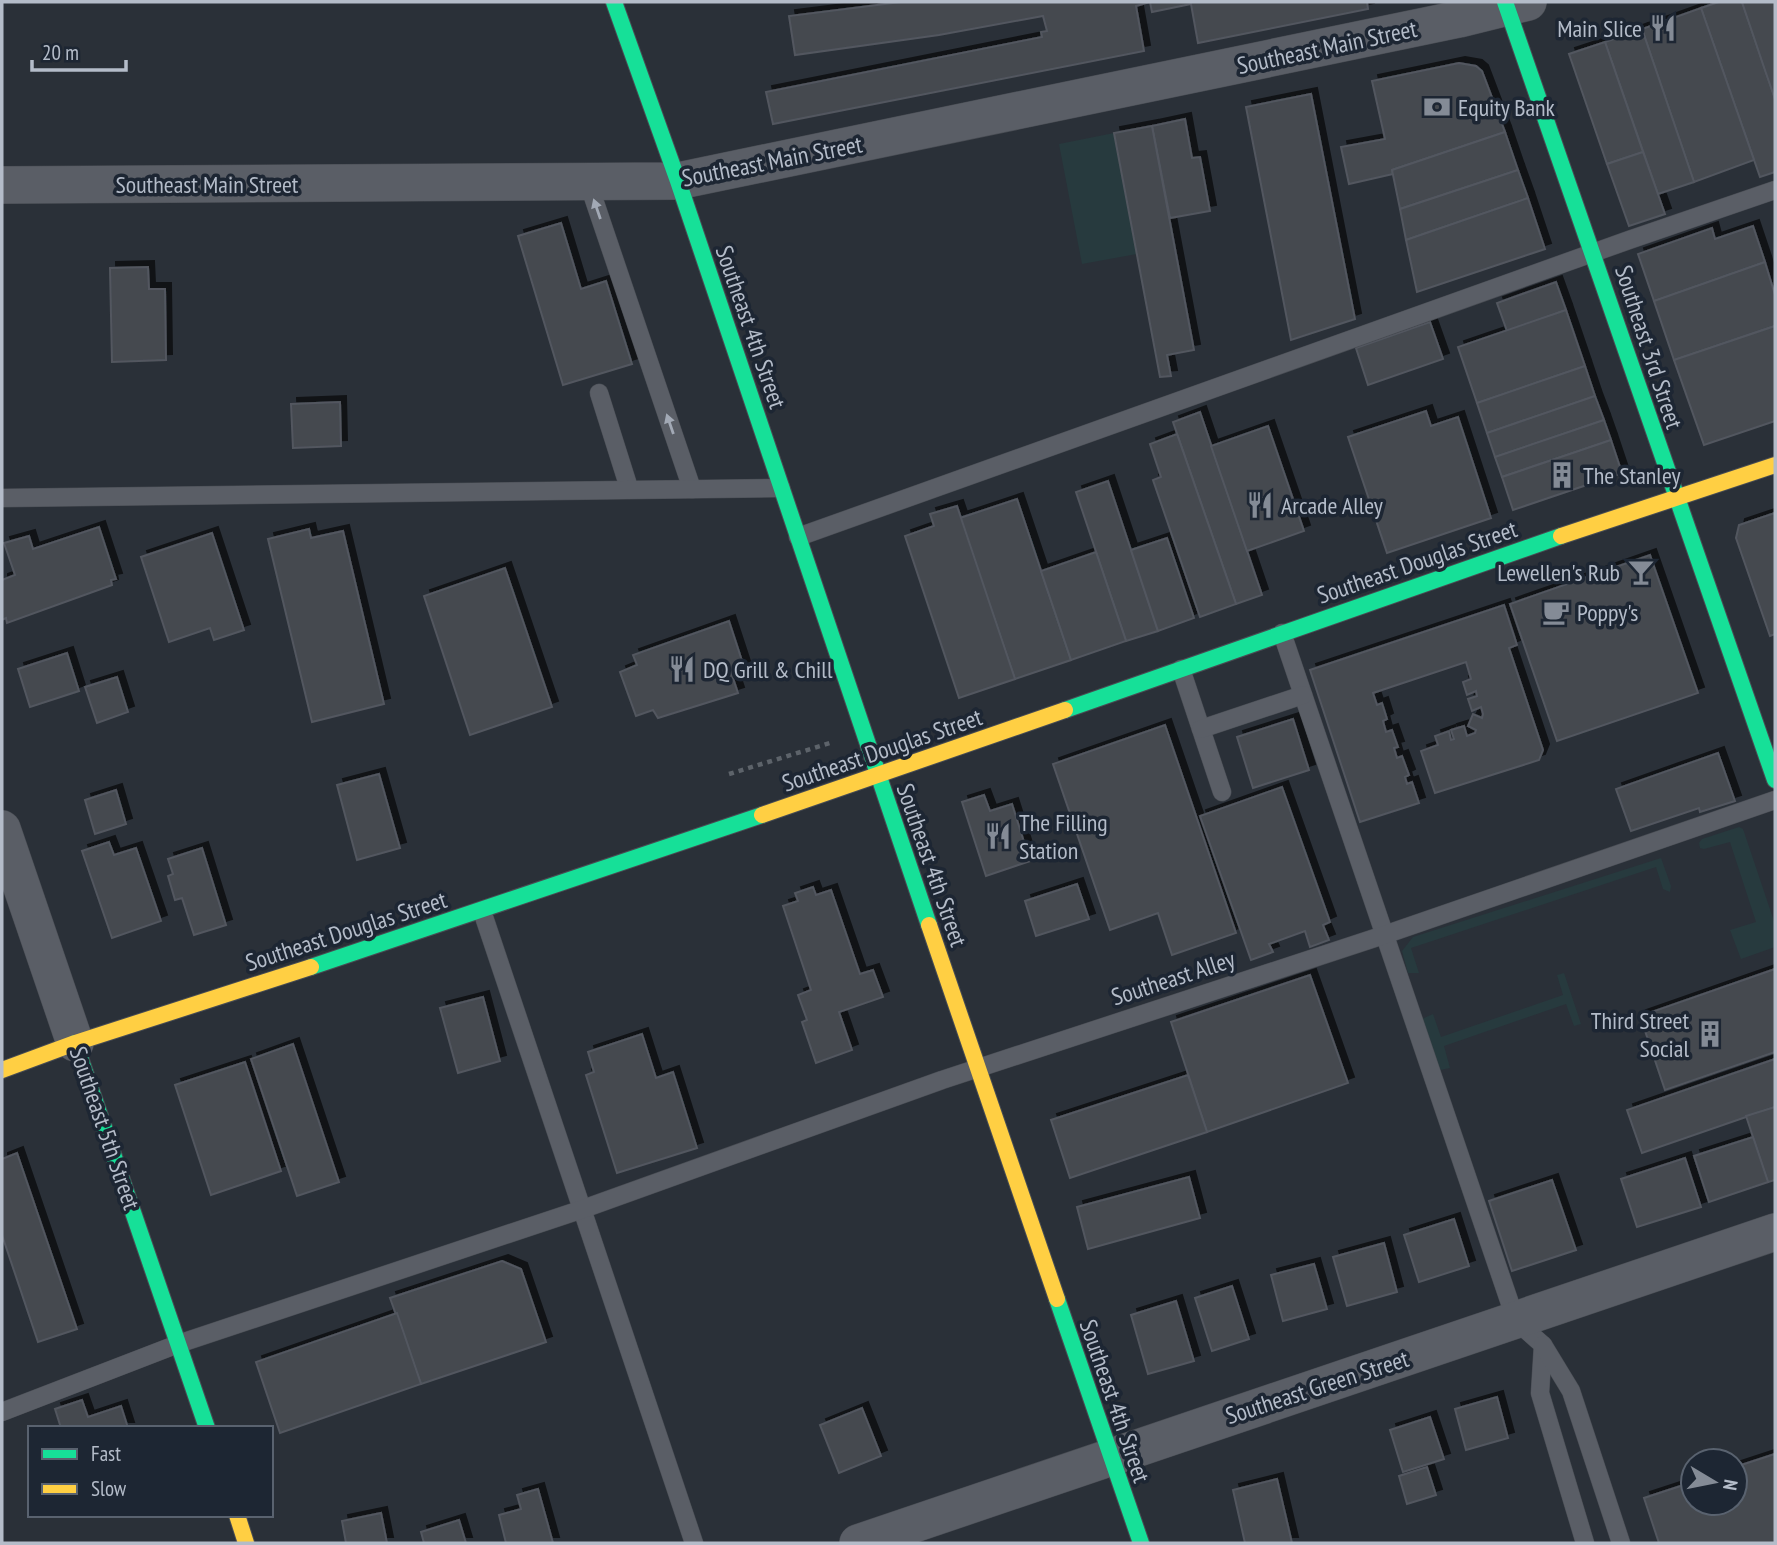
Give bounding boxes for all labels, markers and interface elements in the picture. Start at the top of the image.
street label: Southeast Main Street [1234,13,1420,81]
place label: Main Slice [1557,13,1642,44]
restaurant icon: Main Slice [1648,13,1678,43]
scale bar [32,28,126,72]
text: 20 m [42,39,79,66]
bank icon: Equity Bank [1422,92,1452,122]
place label: Equity Bank [1458,92,1556,123]
street label: Southeast Main Street [679,128,865,194]
street label: Southeast Main Street [116,169,299,200]
one-way arrow [591,198,602,219]
street label: Southeast 4th Street [709,241,793,413]
street label: Southeast 3rd Street [1608,261,1690,433]
one-way arrow [664,413,675,434]
building icon: The Stanley [1547,460,1577,490]
place label: The Stanley [1583,460,1680,491]
restaurant icon: Arcade Alley [1245,490,1275,520]
place label: Arcade Alley [1281,490,1383,521]
street label: Southeast Douglas Street [1313,513,1521,611]
place label: Lewellen's Rub [1497,557,1620,588]
bar icon: Lewellen's Rub [1626,557,1656,587]
cafe icon: Poppy's [1541,597,1571,627]
place label: Poppy's [1577,597,1638,628]
restaurant icon: DQ Grill & Chill [667,654,697,684]
place label: DQ Grill & Chill [703,654,833,685]
street label: Southeast Douglas Street [778,701,986,799]
street label: Southeast 4th Street [890,779,974,951]
place label: The Filling Station [1019,807,1108,866]
restaurant icon: The Filling Station [983,821,1013,851]
street label: Southeast Douglas Street [242,884,451,978]
street label: Southeast Alley [1107,943,1239,1013]
place label: Third Street Social [1591,1005,1689,1064]
building icon: Third Street Social [1695,1019,1725,1049]
street label: Southeast 5th Street [63,1042,147,1214]
street label: Southeast 4th Street [1073,1315,1157,1487]
street label: Southeast Green Street [1221,1343,1413,1431]
legend [28,1426,273,1517]
text: Fast [91,1440,121,1467]
north arrow [1679,1447,1749,1517]
text: Slow [91,1475,127,1502]
text: N [1718,1478,1743,1492]

